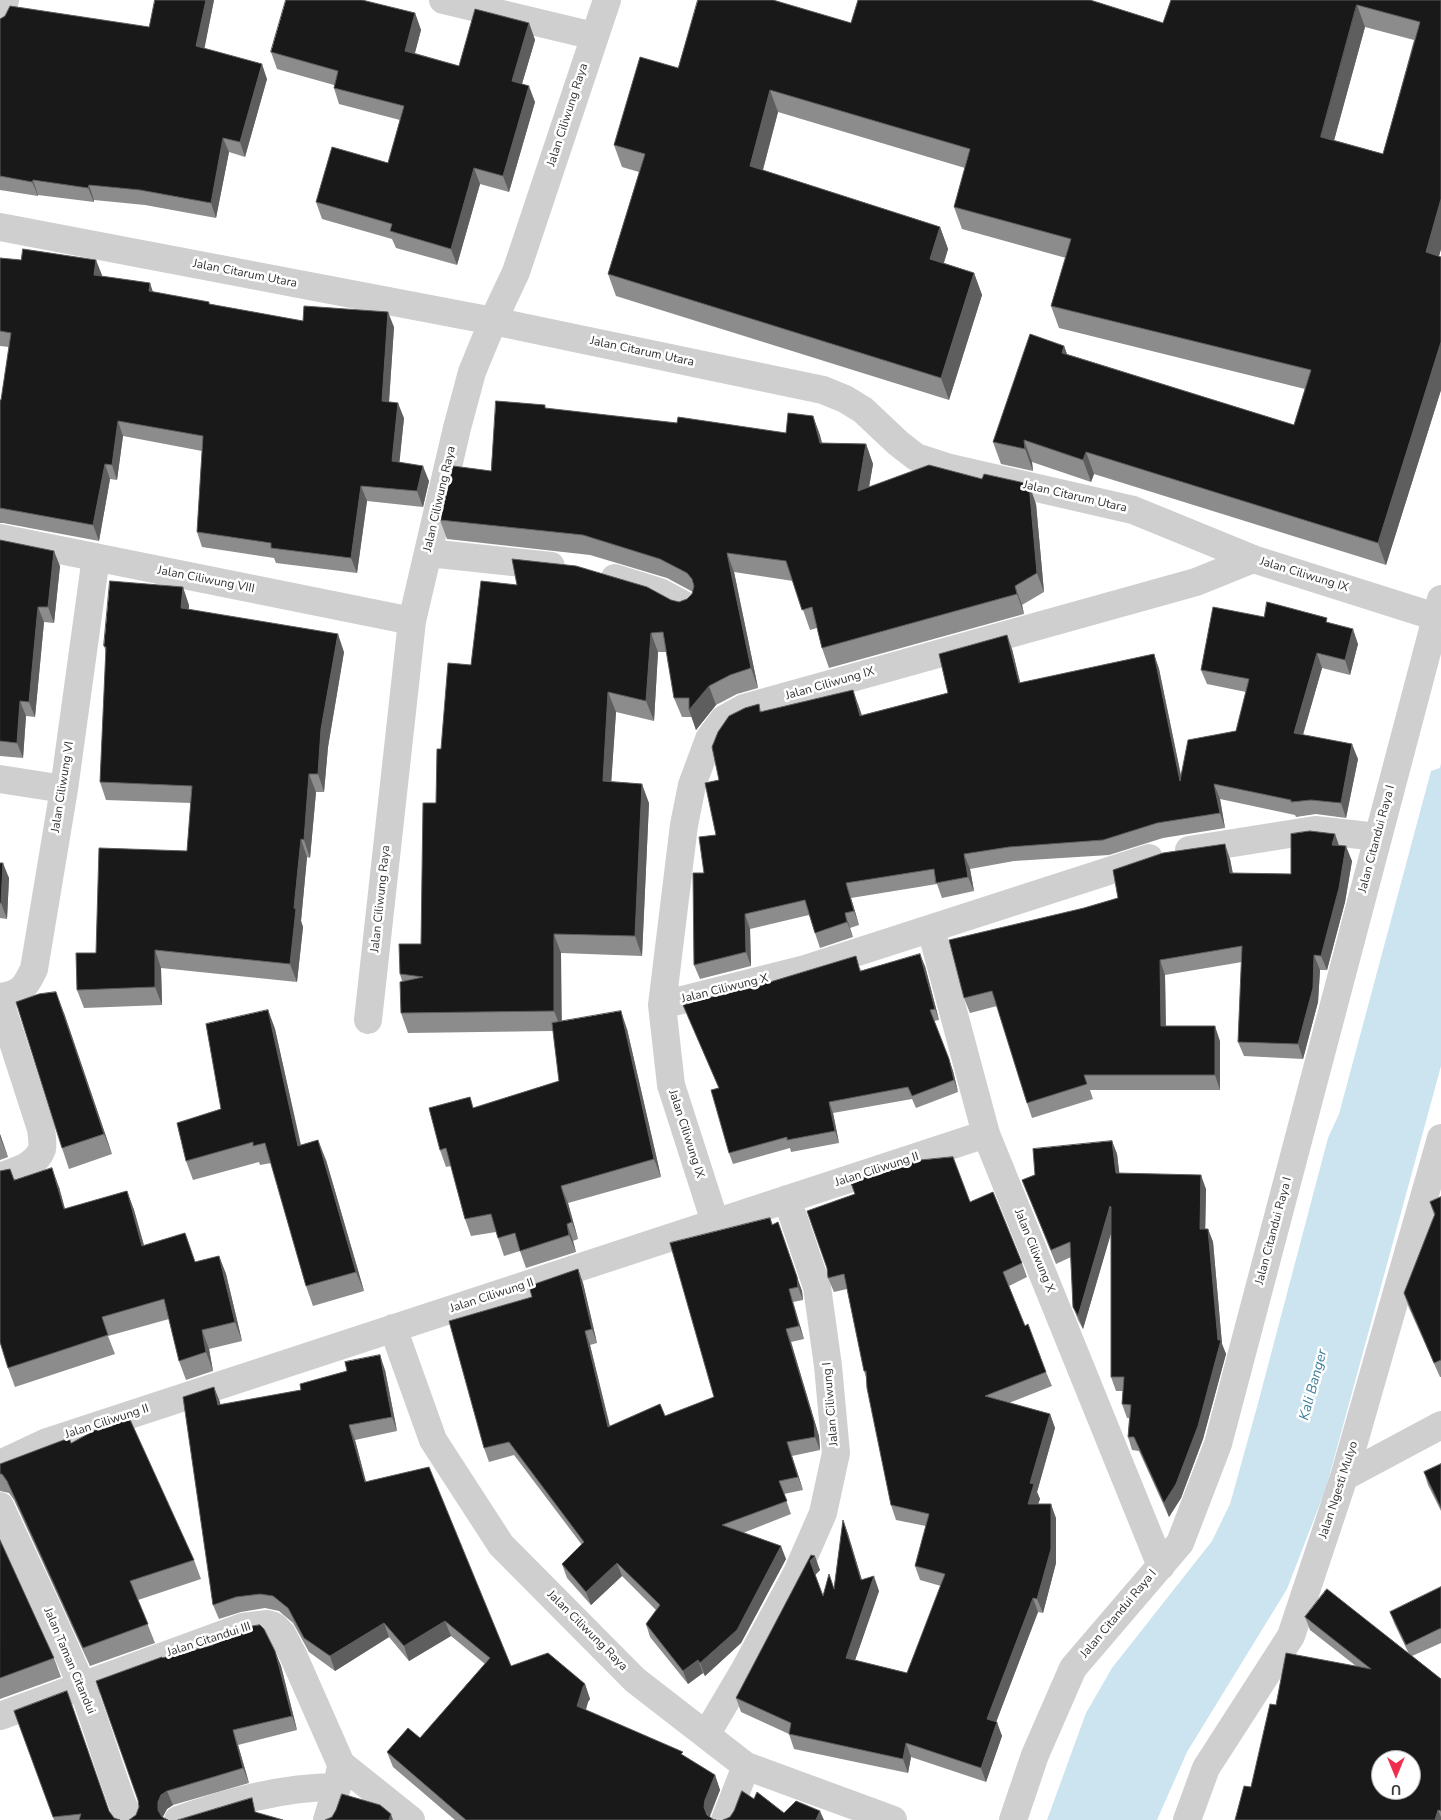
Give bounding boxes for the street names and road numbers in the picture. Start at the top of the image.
street label: Jalan Ciliwung Raya [545,62,591,168]
street label: Jalan Citarum Utara [192,257,298,291]
street label: Jalan Citarum Utara [589,334,695,370]
street label: Jalan Ciliwung Raya [421,445,459,553]
street label: Jalan Citarum Utara [1022,478,1128,516]
street label: Jalan Ciliwung IX [1258,555,1350,595]
street label: Jalan Ciliwung VIII [156,564,256,596]
street label: Jalan Ciliwung IX [784,664,876,704]
street label: Jalan Ciliwung VI [49,740,77,834]
street label: Jalan Citandui Raya I [1356,784,1398,894]
street label: Jalan Ciliwung Raya [368,845,394,953]
street label: Jalan Ciliwung X [680,971,770,1007]
street label: Jalan Ciliwung IX [665,1088,707,1180]
street label: Jalan Ciliwung II [833,1150,921,1190]
street label: Jalan Citandui Raya I [1253,1176,1295,1286]
street label: Jalan Ciliwung X [1011,1207,1057,1295]
street label: Jalan Ciliwung II [448,1276,536,1316]
street label: Jalan Ciliwung I [820,1361,842,1447]
street label: Jalan Ciliwung II [63,1402,151,1442]
street label: Jalan Ngesti Mulyo [1317,1440,1361,1540]
street label: Jalan Citandui Raya I [1078,1567,1160,1661]
street label: Jalan Ciliwung Raya [544,1588,630,1674]
street label: Jalan Taman Citandui [40,1606,98,1716]
street label: Jalan Citandui III [165,1620,253,1660]

